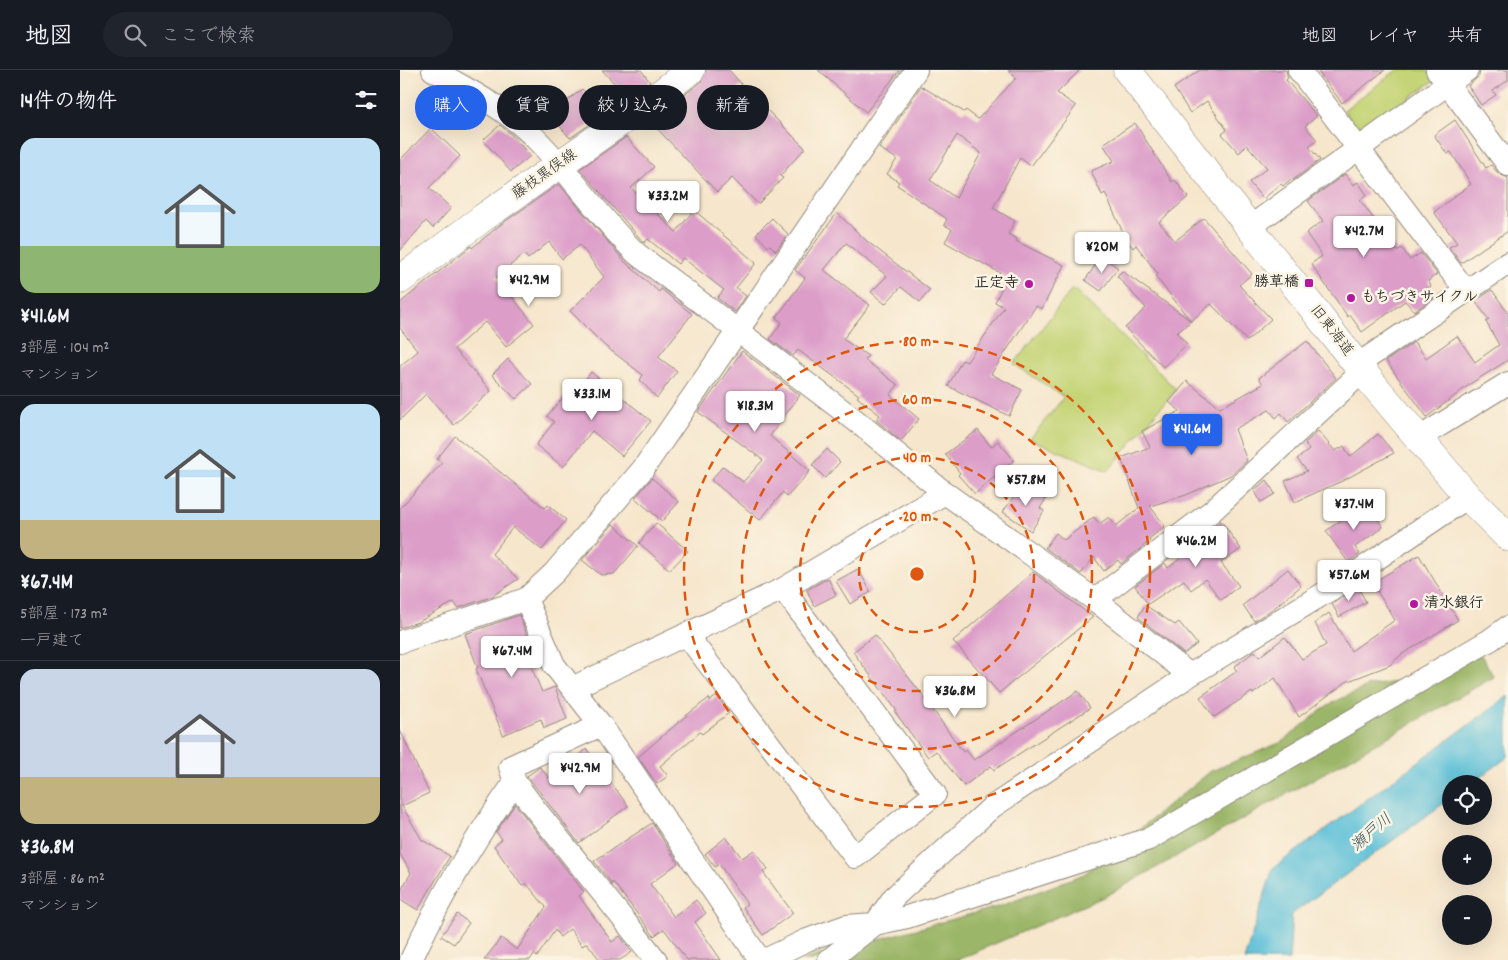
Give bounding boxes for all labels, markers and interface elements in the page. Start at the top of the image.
search box [103,12,453,57]
text: 地図 [25,21,73,55]
icon: search [121,21,149,49]
text: ここで検索 [161,24,256,51]
text: 地図 [1302,25,1338,50]
text: レイヤ [1366,25,1419,50]
text: 共有 [1447,25,1483,50]
chip: 購入 [415,85,487,130]
chip: 賃貸 [497,85,569,130]
chip: 絞り込み [579,85,687,130]
chip: 新着 [697,85,769,130]
icon: filters [352,86,380,114]
text: 14件の物件 [20,88,117,118]
street label: 藤枝黒俣線 [508,144,582,206]
icon: home [155,171,245,261]
pin: ¥33.2M [627,180,709,223]
text: ¥33.2M [648,185,688,208]
pin: ¥42.7M [1323,216,1405,258]
text: ¥42.7M [1344,220,1384,243]
pin: ¥20M [1072,232,1132,274]
text: ¥20M [1086,236,1118,259]
pin: ¥42.9M [488,264,570,307]
text: ¥42.9M [509,269,549,292]
place label: 勝草橋 [1254,272,1299,294]
place label: 正定寺 [974,273,1019,295]
marker: 勝草橋 [1303,277,1315,289]
marker: 正定寺 [1023,278,1035,290]
place label: もちづきサイクル [1361,287,1478,309]
marker: もちづきサイクル [1345,292,1357,304]
street label: 旧東海道 [1304,301,1358,361]
text: ¥41.6M [20,303,70,333]
text: 80 m [903,332,931,354]
text: 3部屋 · 104 m² [20,337,109,360]
text: マンション [20,364,99,387]
pin: ¥33.1M [551,378,633,421]
text: ¥33.1M [573,383,611,406]
pin: ¥18.3M [714,390,796,433]
text: 60 m [902,390,932,412]
text: ¥18.3M [737,395,773,418]
pin: ¥41.6M [1151,414,1233,456]
text: ¥41.6M [1173,418,1211,441]
icon: home [155,436,245,526]
text: 40 m [903,448,931,470]
pin: ¥57.8M [985,464,1067,507]
text: ¥57.8M [1006,469,1046,492]
pin: ¥37.4M [1313,488,1395,531]
text: ¥37.4M [1334,493,1374,516]
text: 20 m [903,507,931,529]
pin: ¥46.2M [1155,526,1237,568]
text: ¥46.2M [1175,530,1217,553]
pin: ¥57.6M [1308,560,1390,602]
text: ¥57.6M [1328,564,1370,587]
centre of rings [908,565,926,583]
text: ¥67.4M [20,569,73,599]
place label: 清水銀行 [1424,593,1484,615]
marker: 清水銀行 [1408,598,1420,610]
text: 5部屋 · 173 m² [20,603,108,626]
text: 一戸建て [20,630,84,653]
pin: ¥67.4M [471,636,553,678]
text: ¥67.4M [492,640,532,663]
pin: ¥36.8M [914,676,996,718]
text: ¥36.8M [934,680,976,703]
icon: home [155,701,245,791]
pin: ¥42.9M [539,752,621,795]
text: ¥42.9M [560,757,600,780]
map controls [1442,775,1492,945]
button: locate [1442,775,1492,825]
water label: 瀬戸川 [1346,809,1398,857]
text: ¥36.8M [20,834,74,864]
button: + [1442,835,1492,885]
text: 3部屋 · 86 m² [20,868,105,891]
text: マンション [20,895,99,918]
button: − [1442,895,1492,945]

